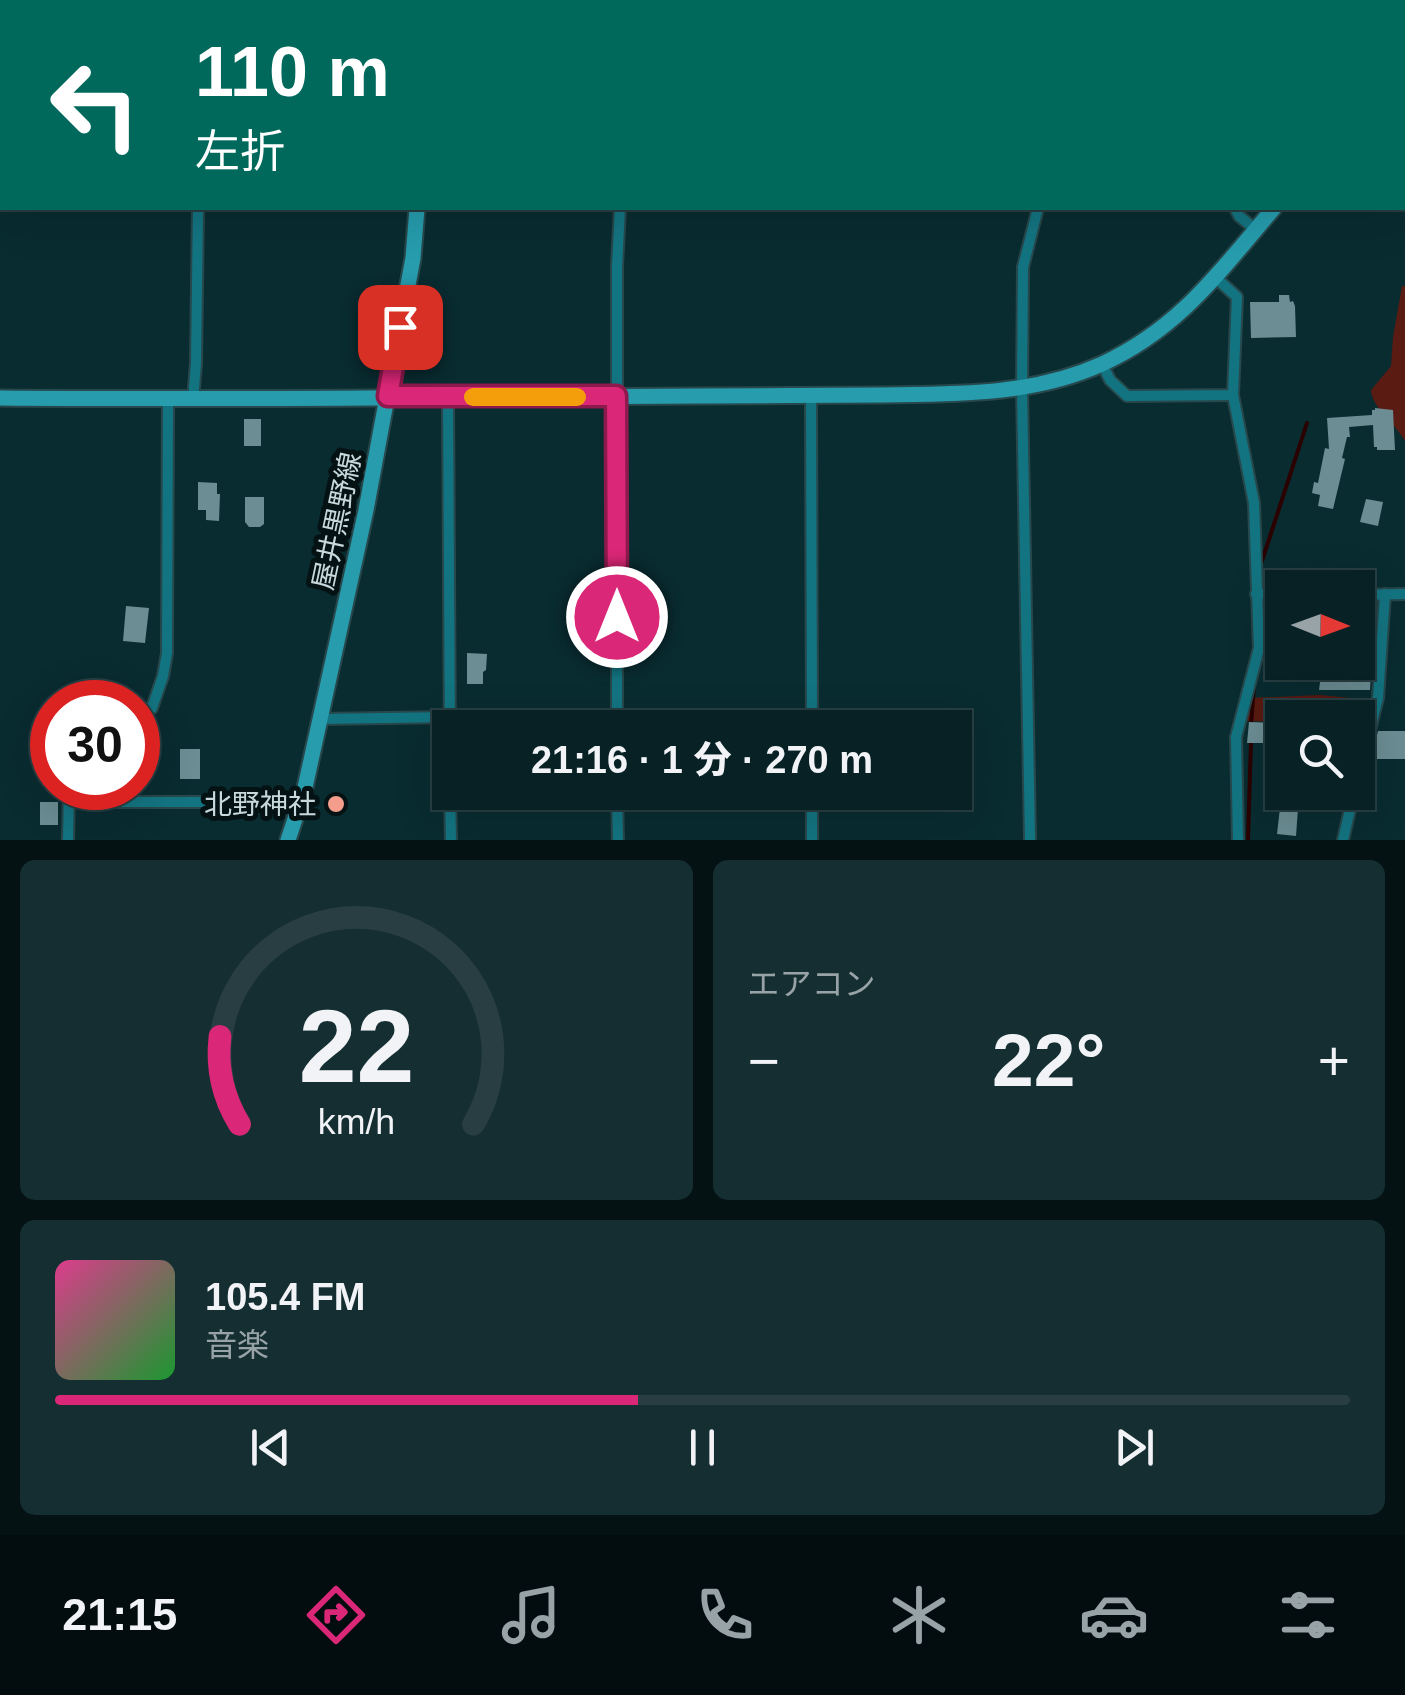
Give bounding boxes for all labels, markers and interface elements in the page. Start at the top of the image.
text: 110 m [195,33,390,111]
icon: left [30,40,160,170]
text: 左折 [195,126,285,177]
pin [358,285,443,370]
icon: arrive [373,300,428,355]
street label: 屋井黒野線 [307,449,367,593]
position arrow [565,565,669,669]
north arrow [1265,570,1375,680]
map controls [1265,570,1375,810]
speed limit sign: 30 [30,680,160,810]
button: search [1265,700,1375,810]
text: 21:16 · 1 分 · 270 m [531,739,873,781]
place label: 北野神社 [204,789,316,820]
marker: 北野神社 [325,793,347,815]
text: エアコン [748,966,876,1002]
text: 22 [298,988,414,1104]
text: 22° [992,1018,1105,1102]
text: − [748,1030,780,1092]
text: + [1318,1030,1350,1092]
text: km/h [318,1102,395,1142]
text: 105.4 FM [205,1276,366,1318]
text: 音楽 [205,1327,269,1363]
icon: previous [243,1420,298,1475]
icon: pause [675,1420,730,1475]
icon: next [1107,1420,1162,1475]
icon: directions [301,1580,371,1650]
icon: music [496,1580,566,1650]
icon: phone [690,1580,760,1650]
icon: climate [884,1580,954,1650]
icon: car [1079,1580,1149,1650]
icon: filters [1273,1580,1343,1650]
text: 21:15 [62,1589,177,1640]

